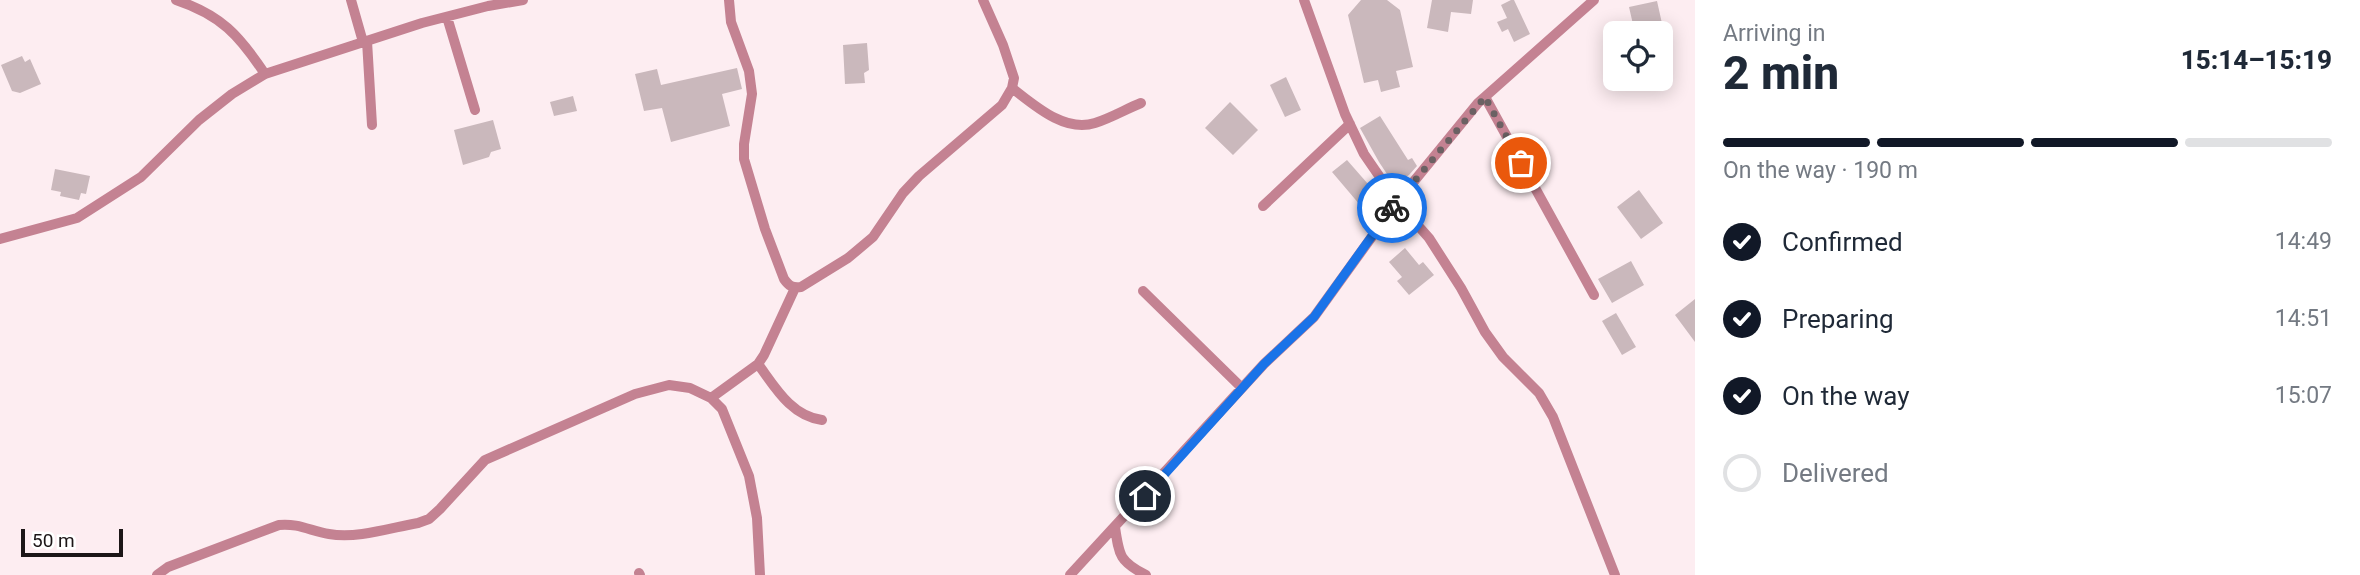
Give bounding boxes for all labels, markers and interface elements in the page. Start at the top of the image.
text: Arriving in [1723,20,1826,47]
map controls [1603,21,1673,91]
button: locate [1603,21,1673,91]
text: 15:14–15:19 [2181,45,2332,75]
text: 2 min [1723,46,1839,100]
pin [1491,133,1551,193]
icon: bag [1502,144,1540,182]
text: On the way · 190 m [1723,157,1918,184]
courier [1357,173,1427,243]
icon: bike [1373,189,1411,227]
icon: check [1723,223,1761,261]
text: Confirmed [1782,227,1903,257]
text: 14:49 [2275,228,2332,255]
icon: check [1723,300,1761,338]
text: Preparing [1782,304,1894,334]
text: 14:51 [2275,305,2332,332]
icon: check [1723,377,1761,415]
text: On the way [1782,381,1910,411]
text: 15:07 [2275,382,2332,409]
text: Delivered [1782,458,1889,488]
pin [1115,466,1175,526]
icon: home [1126,477,1164,515]
scale bar [21,526,122,558]
text: 50 m [32,529,75,552]

